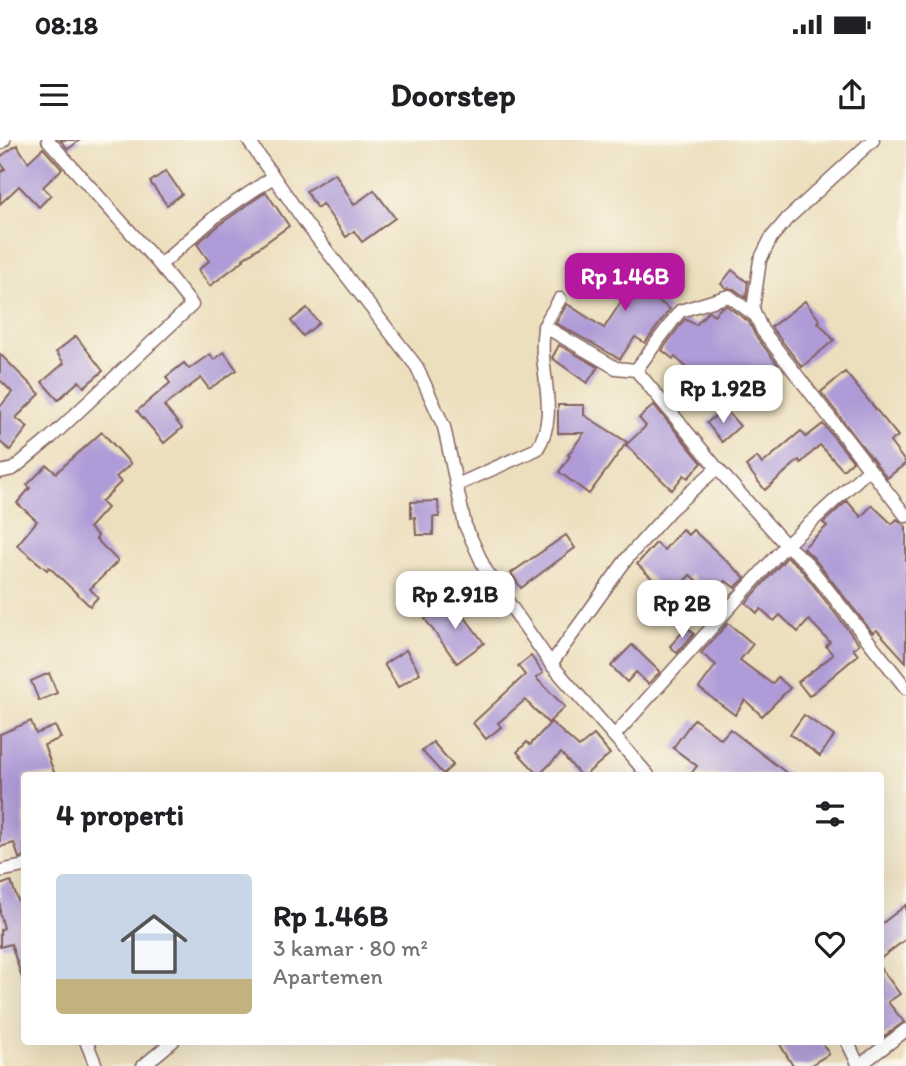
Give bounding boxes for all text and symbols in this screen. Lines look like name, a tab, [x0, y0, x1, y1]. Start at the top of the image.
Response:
text: 08:18	[35, 9, 98, 41]
icon: menu	[35, 76, 73, 114]
text: Doorstep	[390, 76, 516, 114]
icon: share	[833, 76, 871, 114]
pin: Rp 1.46B	[553, 254, 697, 313]
text: Rp 1.46B	[581, 262, 669, 290]
pin: Rp 1.92B	[651, 366, 795, 425]
text: Rp 1.92B	[680, 374, 766, 402]
pin: Rp 2.91B	[383, 572, 527, 631]
text: Rp 2.91B	[412, 580, 498, 608]
pin: Rp 2B	[633, 580, 731, 640]
text: Rp 2B	[653, 589, 711, 617]
icon: filters	[811, 795, 849, 833]
text: 4 properti	[56, 796, 184, 833]
text: Rp 1.46B	[273, 897, 388, 934]
icon: home	[112, 902, 196, 986]
icon: heart	[811, 925, 849, 963]
text: 3 kamar · 80 m²	[273, 934, 428, 962]
text: Apartemen	[273, 962, 383, 990]

